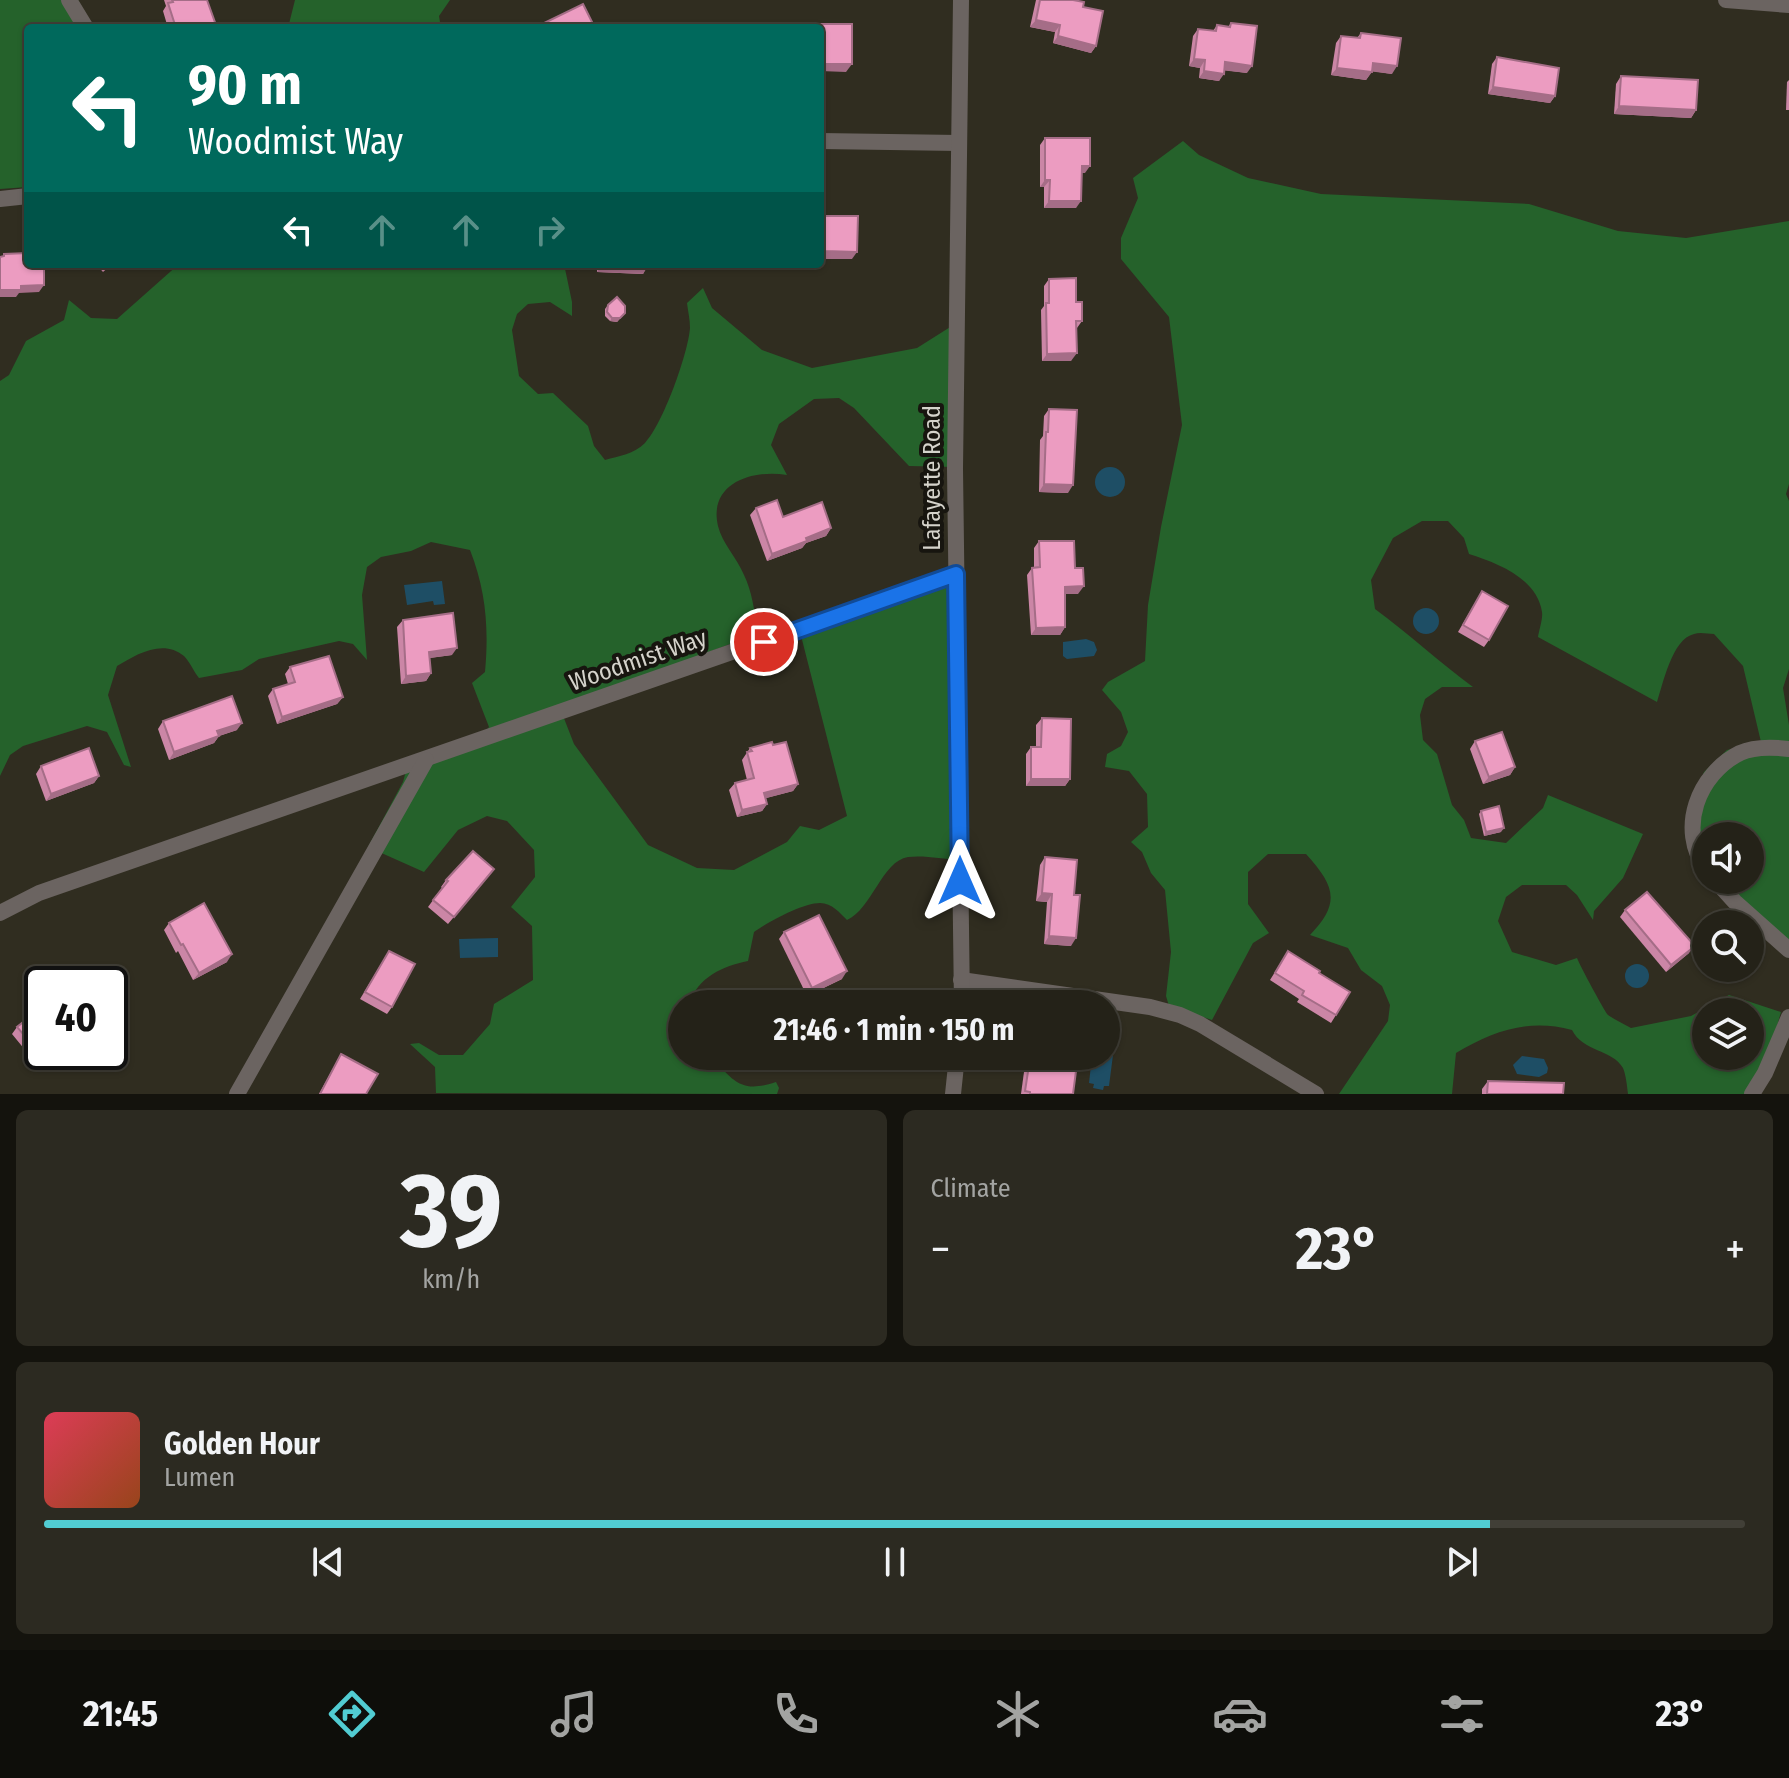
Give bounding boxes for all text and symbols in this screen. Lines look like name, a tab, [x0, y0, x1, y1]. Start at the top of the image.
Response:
text: 90 m	[188, 52, 302, 119]
icon: left	[56, 56, 160, 160]
text: Woodmist Way	[188, 120, 403, 164]
icon: left	[276, 208, 320, 252]
icon: ahead	[360, 208, 404, 252]
icon: ahead	[444, 208, 488, 252]
icon: right	[528, 208, 572, 252]
street label: Lafayette Road	[918, 405, 946, 551]
pin	[730, 608, 798, 676]
icon: arrive	[742, 620, 786, 664]
street label: Woodmist Way	[566, 623, 711, 697]
map controls	[1692, 822, 1764, 1070]
button: sound	[1692, 822, 1764, 894]
position arrow	[918, 839, 1002, 923]
button: search	[1692, 910, 1764, 982]
speed limit sign: 40	[24, 966, 128, 1070]
button: layers	[1692, 998, 1764, 1070]
text: 21:46 · 1 min · 150 m	[774, 1012, 1014, 1048]
text: 39	[400, 1149, 502, 1274]
text: Climate	[931, 1173, 1011, 1204]
text: 23°	[1296, 1213, 1380, 1285]
text: −	[931, 1223, 950, 1276]
text: +	[1725, 1223, 1745, 1276]
text: km/h	[422, 1264, 480, 1295]
text: Golden Hour	[164, 1426, 320, 1462]
text: Lumen	[164, 1462, 235, 1493]
icon: previous	[306, 1540, 350, 1584]
icon: pause	[873, 1540, 917, 1584]
icon: next	[1440, 1540, 1484, 1584]
icon: directions	[324, 1686, 380, 1742]
icon: music	[546, 1686, 602, 1742]
icon: phone	[768, 1686, 824, 1742]
icon: climate	[990, 1686, 1046, 1742]
icon: car	[1212, 1686, 1268, 1742]
icon: filters	[1434, 1686, 1490, 1742]
text: 21:45	[83, 1692, 158, 1736]
text: 23°	[1655, 1692, 1706, 1736]

